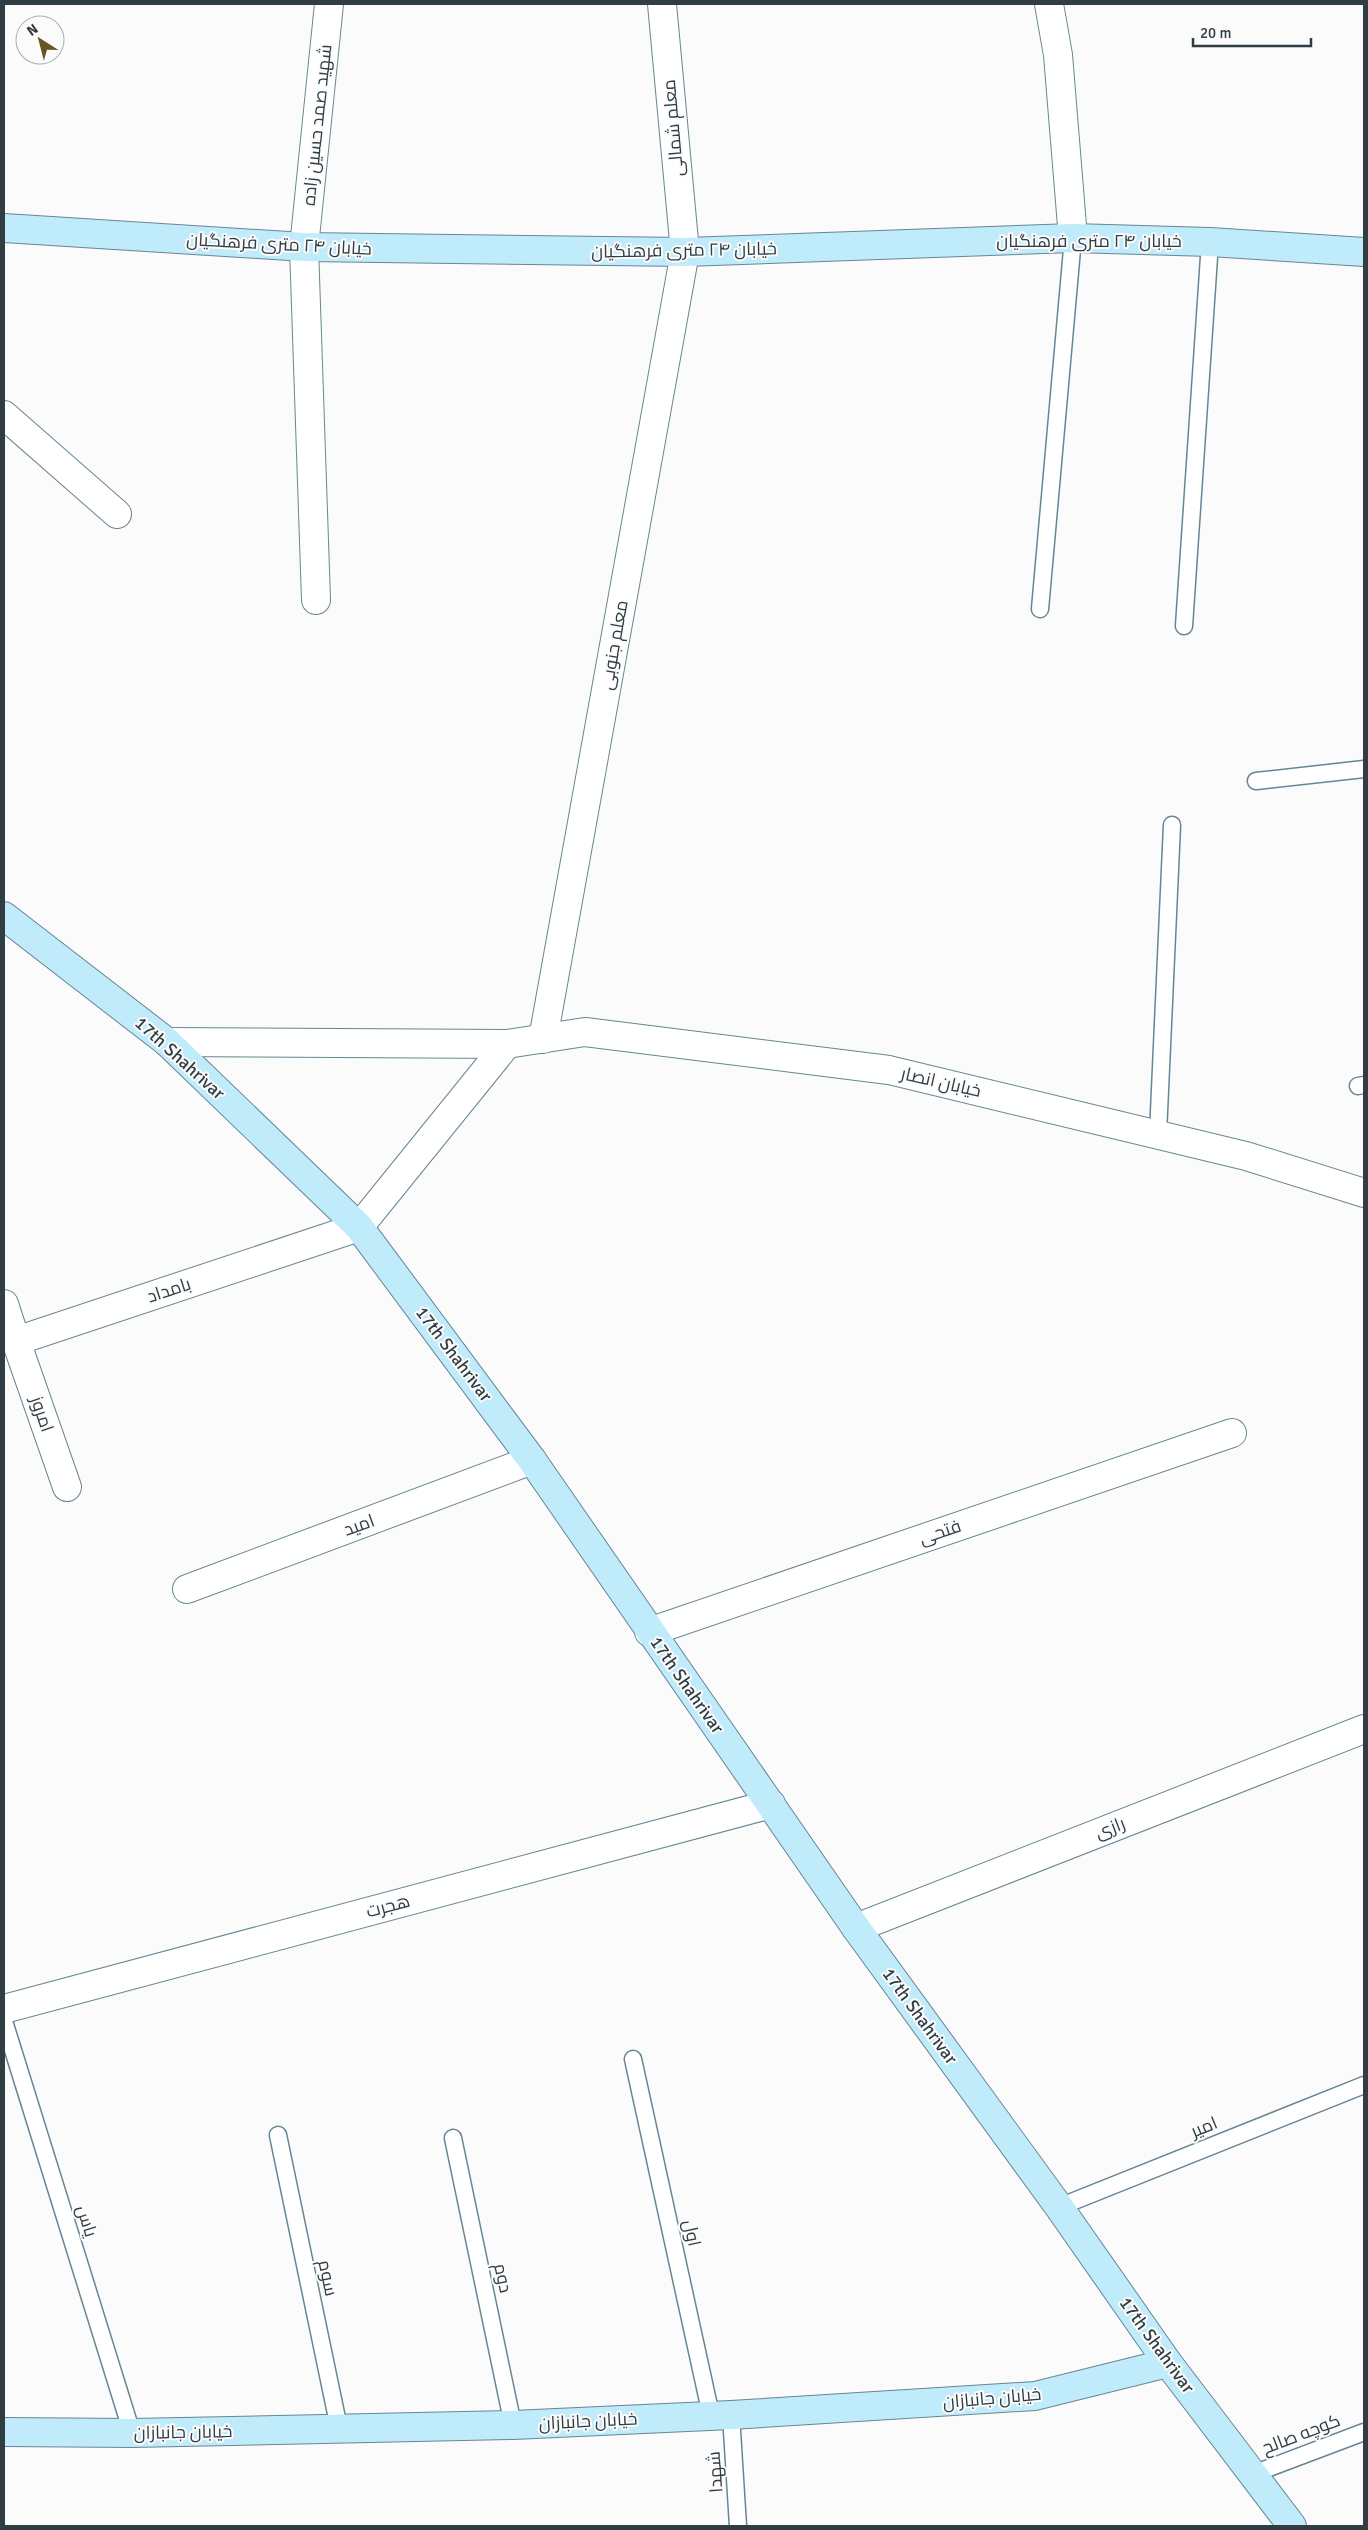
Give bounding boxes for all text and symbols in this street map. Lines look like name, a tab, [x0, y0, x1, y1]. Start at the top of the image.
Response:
north arrow	[15, 15, 65, 65]
scale bar	[1193, 15, 1310, 47]
text: N	[24, 20, 42, 40]
text: 20 m	[1200, 24, 1231, 42]
street label: شهید صمد حسین زاده	[298, 43, 336, 207]
street label: معلم شمالی	[658, 78, 689, 178]
street label: خیابان ۲۴ متری فرهنگیان	[186, 228, 372, 260]
street label: خیابان ۲۴ متری فرهنگیان	[996, 230, 1182, 252]
street label: خیابان ۲۴ متری فرهنگیان	[591, 237, 777, 263]
street label: معلم جنوبی	[595, 598, 634, 692]
street label: 17th Shahrivar	[130, 1012, 230, 1104]
street label: خیابان انصار	[898, 1062, 983, 1102]
street label: بامداد	[144, 1273, 194, 1307]
street label: 17th Shahrivar	[411, 1302, 497, 1406]
street label: امروز	[25, 1392, 58, 1435]
street label: امید	[341, 1509, 377, 1541]
street label: فتحی	[916, 1515, 964, 1549]
street label: 17th Shahrivar	[645, 1632, 729, 1738]
street label: رازی	[1092, 1812, 1128, 1844]
street label: هجرت	[364, 1890, 412, 1922]
street label: 17th Shahrivar	[878, 1964, 963, 2069]
street label: امیر	[1186, 2112, 1221, 2143]
street label: یاس	[72, 2203, 102, 2240]
street label: اول	[678, 2218, 706, 2248]
street label: سوم	[312, 2258, 343, 2298]
street label: دوم	[488, 2261, 517, 2295]
street label: 17th Shahrivar	[1115, 2293, 1200, 2398]
street label: خیابان جانبازان	[942, 2383, 1042, 2413]
street label: خیابان جانبازان	[538, 2407, 638, 2435]
street label: کوچه صالح	[1259, 2409, 1344, 2460]
street label: خیابان جانبازان	[133, 2420, 233, 2444]
street label: شهدا	[703, 2451, 727, 2493]

